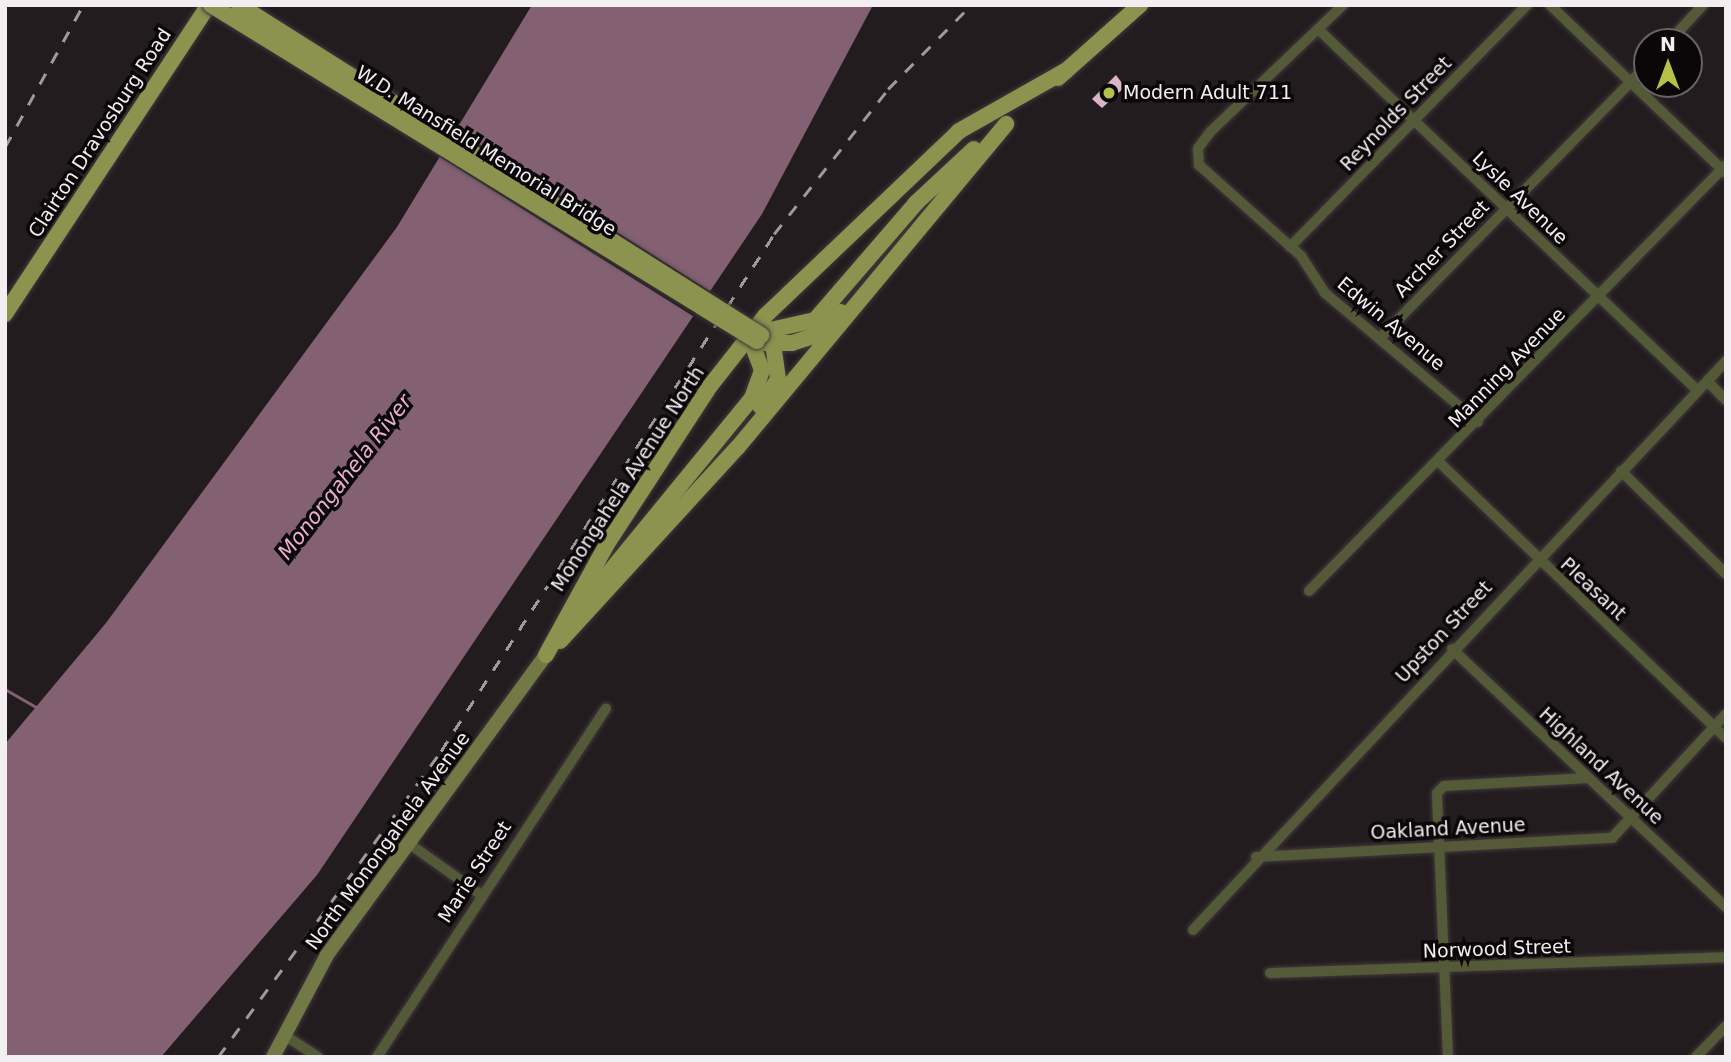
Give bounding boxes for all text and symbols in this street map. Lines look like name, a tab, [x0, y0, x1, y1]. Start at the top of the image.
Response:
street label: Clairton Dravosburg Road	[24, 24, 176, 242]
north arrow	[1633, 28, 1703, 98]
text: N	[1660, 33, 1676, 55]
street label: Reynolds Street	[1336, 52, 1456, 176]
street label: W.D. Mansfield Memorial Bridge	[352, 61, 620, 241]
place label: Modern Adult 711	[1123, 82, 1292, 104]
marker: Modern Adult 711	[1101, 85, 1117, 101]
street label: Lysle Avenue	[1468, 147, 1572, 249]
street label: Archer Street	[1390, 196, 1494, 302]
street label: Edwin Avenue	[1333, 272, 1449, 376]
street label: Manning Avenue	[1444, 303, 1570, 433]
street label: Monongahela Avenue North	[547, 362, 709, 596]
water label: Monongahela River	[273, 389, 417, 565]
street label: Pleasant	[1556, 553, 1630, 625]
street label: Upston Street	[1391, 576, 1497, 688]
street label: Highland Avenue	[1534, 703, 1668, 829]
street label: North Monongahela Avenue	[301, 728, 475, 954]
street label: Oakland Avenue	[1370, 814, 1526, 844]
street label: Marie Street	[434, 817, 516, 927]
street label: Norwood Street	[1423, 935, 1571, 963]

